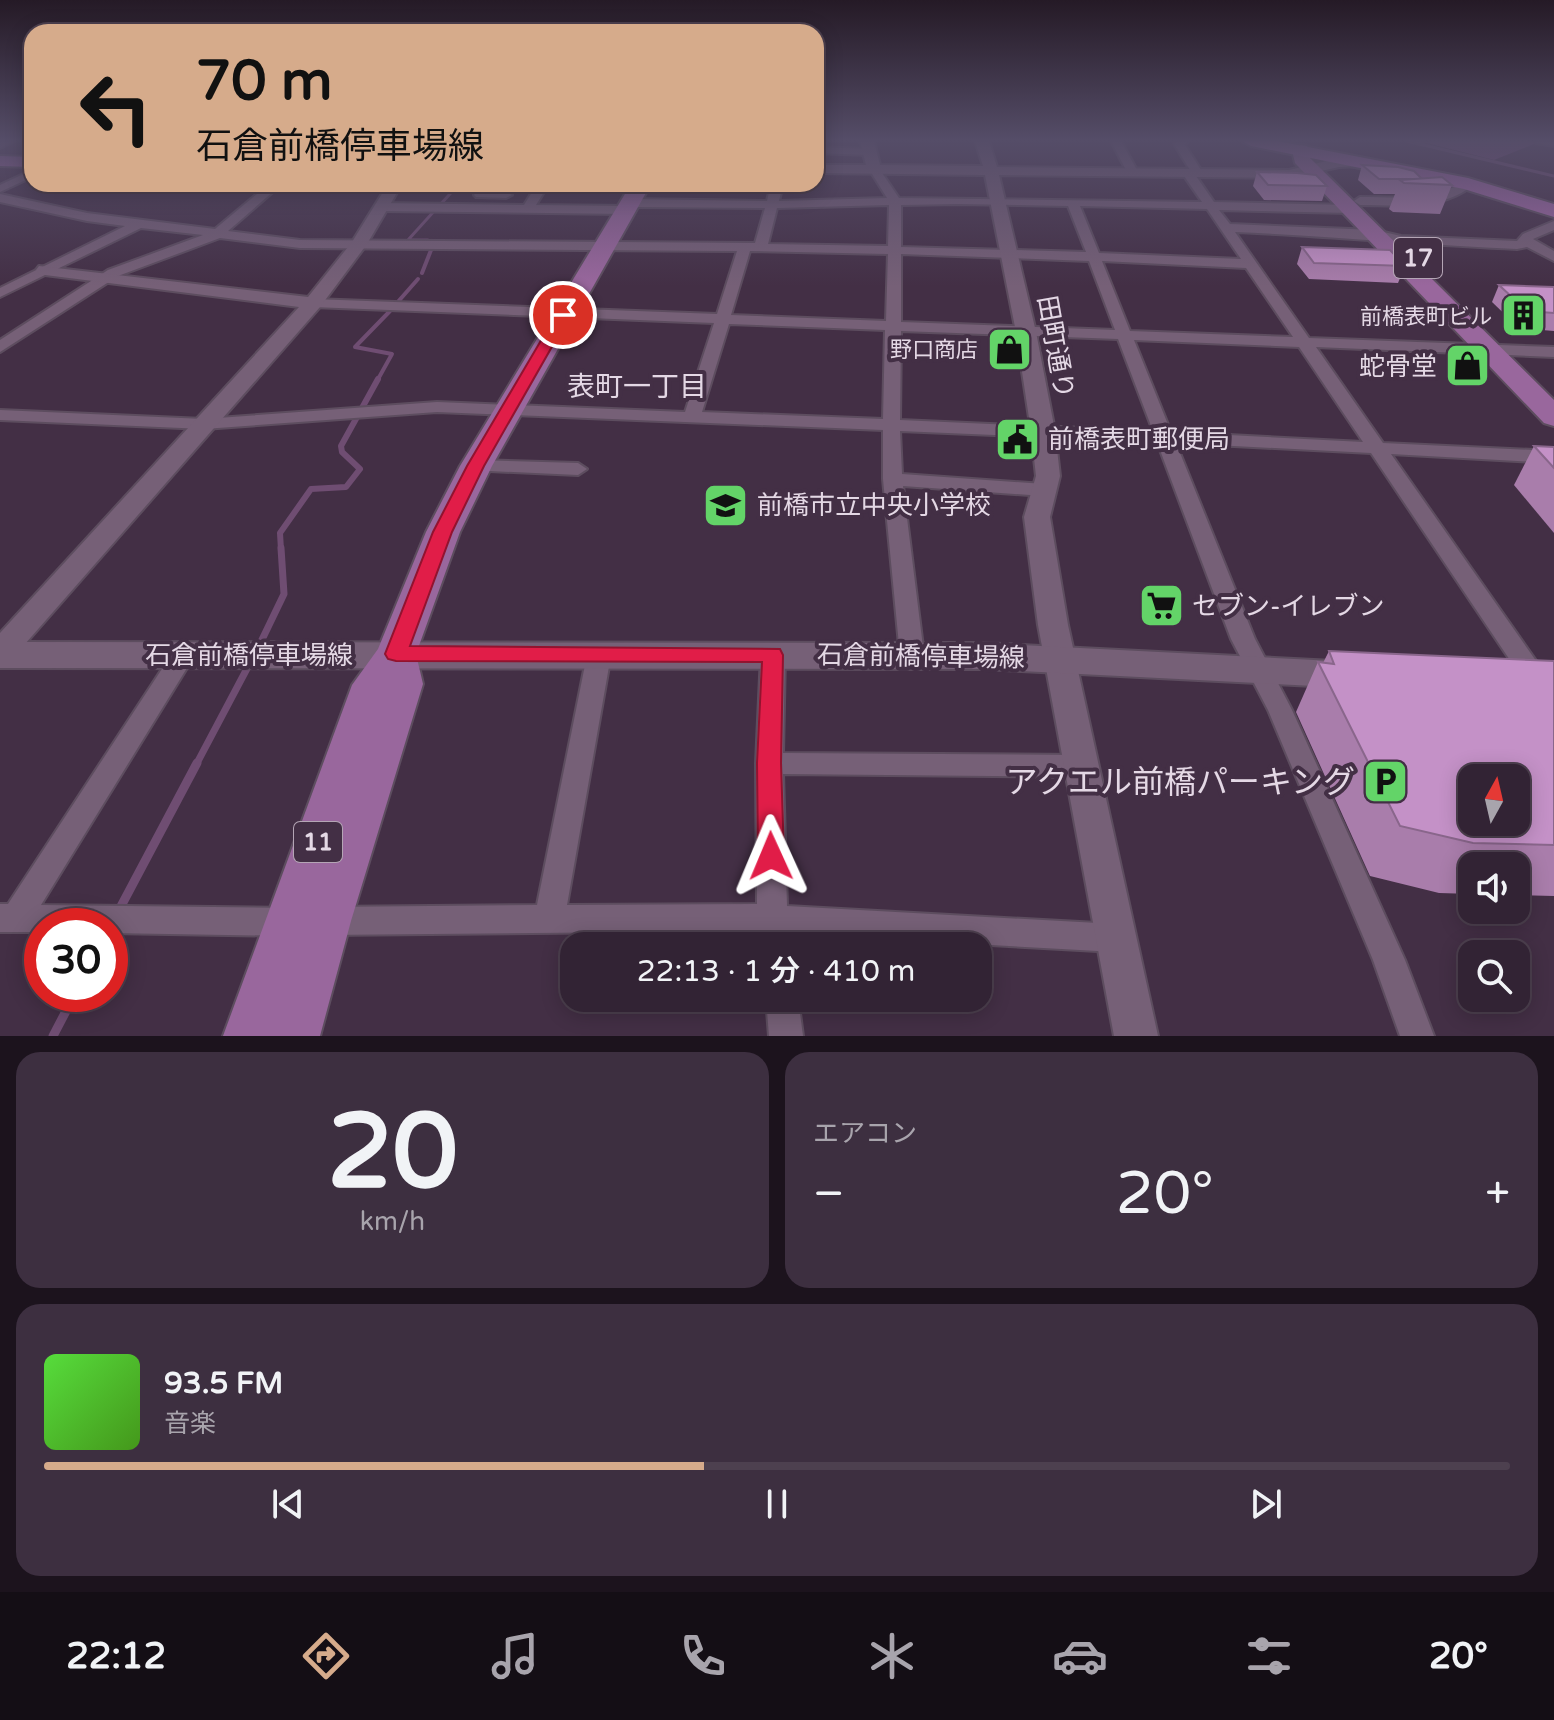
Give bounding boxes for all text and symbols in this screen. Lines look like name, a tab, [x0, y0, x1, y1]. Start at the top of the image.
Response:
text: 70 m	[196, 48, 332, 115]
icon: left	[64, 56, 168, 160]
text: 石倉前橋停車場線	[196, 125, 484, 168]
road number: 17	[1394, 238, 1442, 278]
pin	[529, 281, 597, 349]
building icon: 前橋表町ビル	[1499, 292, 1547, 340]
icon: arrive	[541, 293, 585, 337]
street label: 田町通り	[1031, 293, 1080, 401]
place label: 前橋表町ビル	[1360, 304, 1492, 330]
shop icon: 野口商店	[985, 325, 1033, 373]
place label: 野口商店	[890, 337, 978, 363]
shop icon: 蛇骨堂	[1444, 342, 1492, 390]
place label: 蛇骨堂	[1359, 351, 1437, 382]
district label: 表町一丁目	[567, 370, 707, 404]
public building icon: 前橋表町郵便局	[993, 415, 1041, 463]
place label: 前橋表町郵便局	[1048, 424, 1230, 455]
school or university icon: 前橋市立中央小学校	[702, 481, 750, 529]
place label: 前橋市立中央小学校	[757, 490, 991, 521]
supermarket icon: セブン-イレブン	[1137, 582, 1185, 630]
place label: セブン-イレブン	[1192, 591, 1385, 622]
street label: 石倉前橋停車場線	[817, 639, 1025, 674]
street label: 石倉前橋停車場線	[145, 640, 353, 671]
parking icon: アクエル前橋パーキング	[1362, 758, 1410, 806]
place label: アクエル前橋パーキング	[1006, 764, 1355, 802]
north arrow	[1458, 764, 1530, 836]
map controls	[1458, 764, 1530, 1012]
position arrow	[729, 814, 813, 898]
road number: 11	[294, 822, 342, 862]
button: sound	[1458, 852, 1530, 924]
speed limit sign: 30	[24, 908, 128, 1012]
button: search	[1458, 940, 1530, 1012]
text: 22:13 · 1 分 · 410 m	[637, 953, 915, 990]
text: 20	[327, 1091, 458, 1216]
text: エアコン	[813, 1118, 917, 1149]
text: 20°	[1116, 1158, 1214, 1230]
text: −	[813, 1168, 844, 1221]
text: +	[1485, 1168, 1510, 1221]
text: km/h	[360, 1206, 425, 1237]
text: 93.5 FM	[164, 1365, 283, 1402]
text: 音楽	[164, 1408, 216, 1439]
icon: previous	[266, 1482, 310, 1526]
icon: pause	[755, 1482, 799, 1526]
icon: next	[1244, 1482, 1288, 1526]
icon: directions	[298, 1628, 354, 1684]
icon: music	[487, 1628, 543, 1684]
icon: phone	[675, 1628, 731, 1684]
icon: climate	[864, 1628, 920, 1684]
icon: car	[1052, 1628, 1108, 1684]
icon: filters	[1241, 1628, 1297, 1684]
text: 22:12	[66, 1635, 166, 1678]
text: 20°	[1429, 1635, 1488, 1678]

